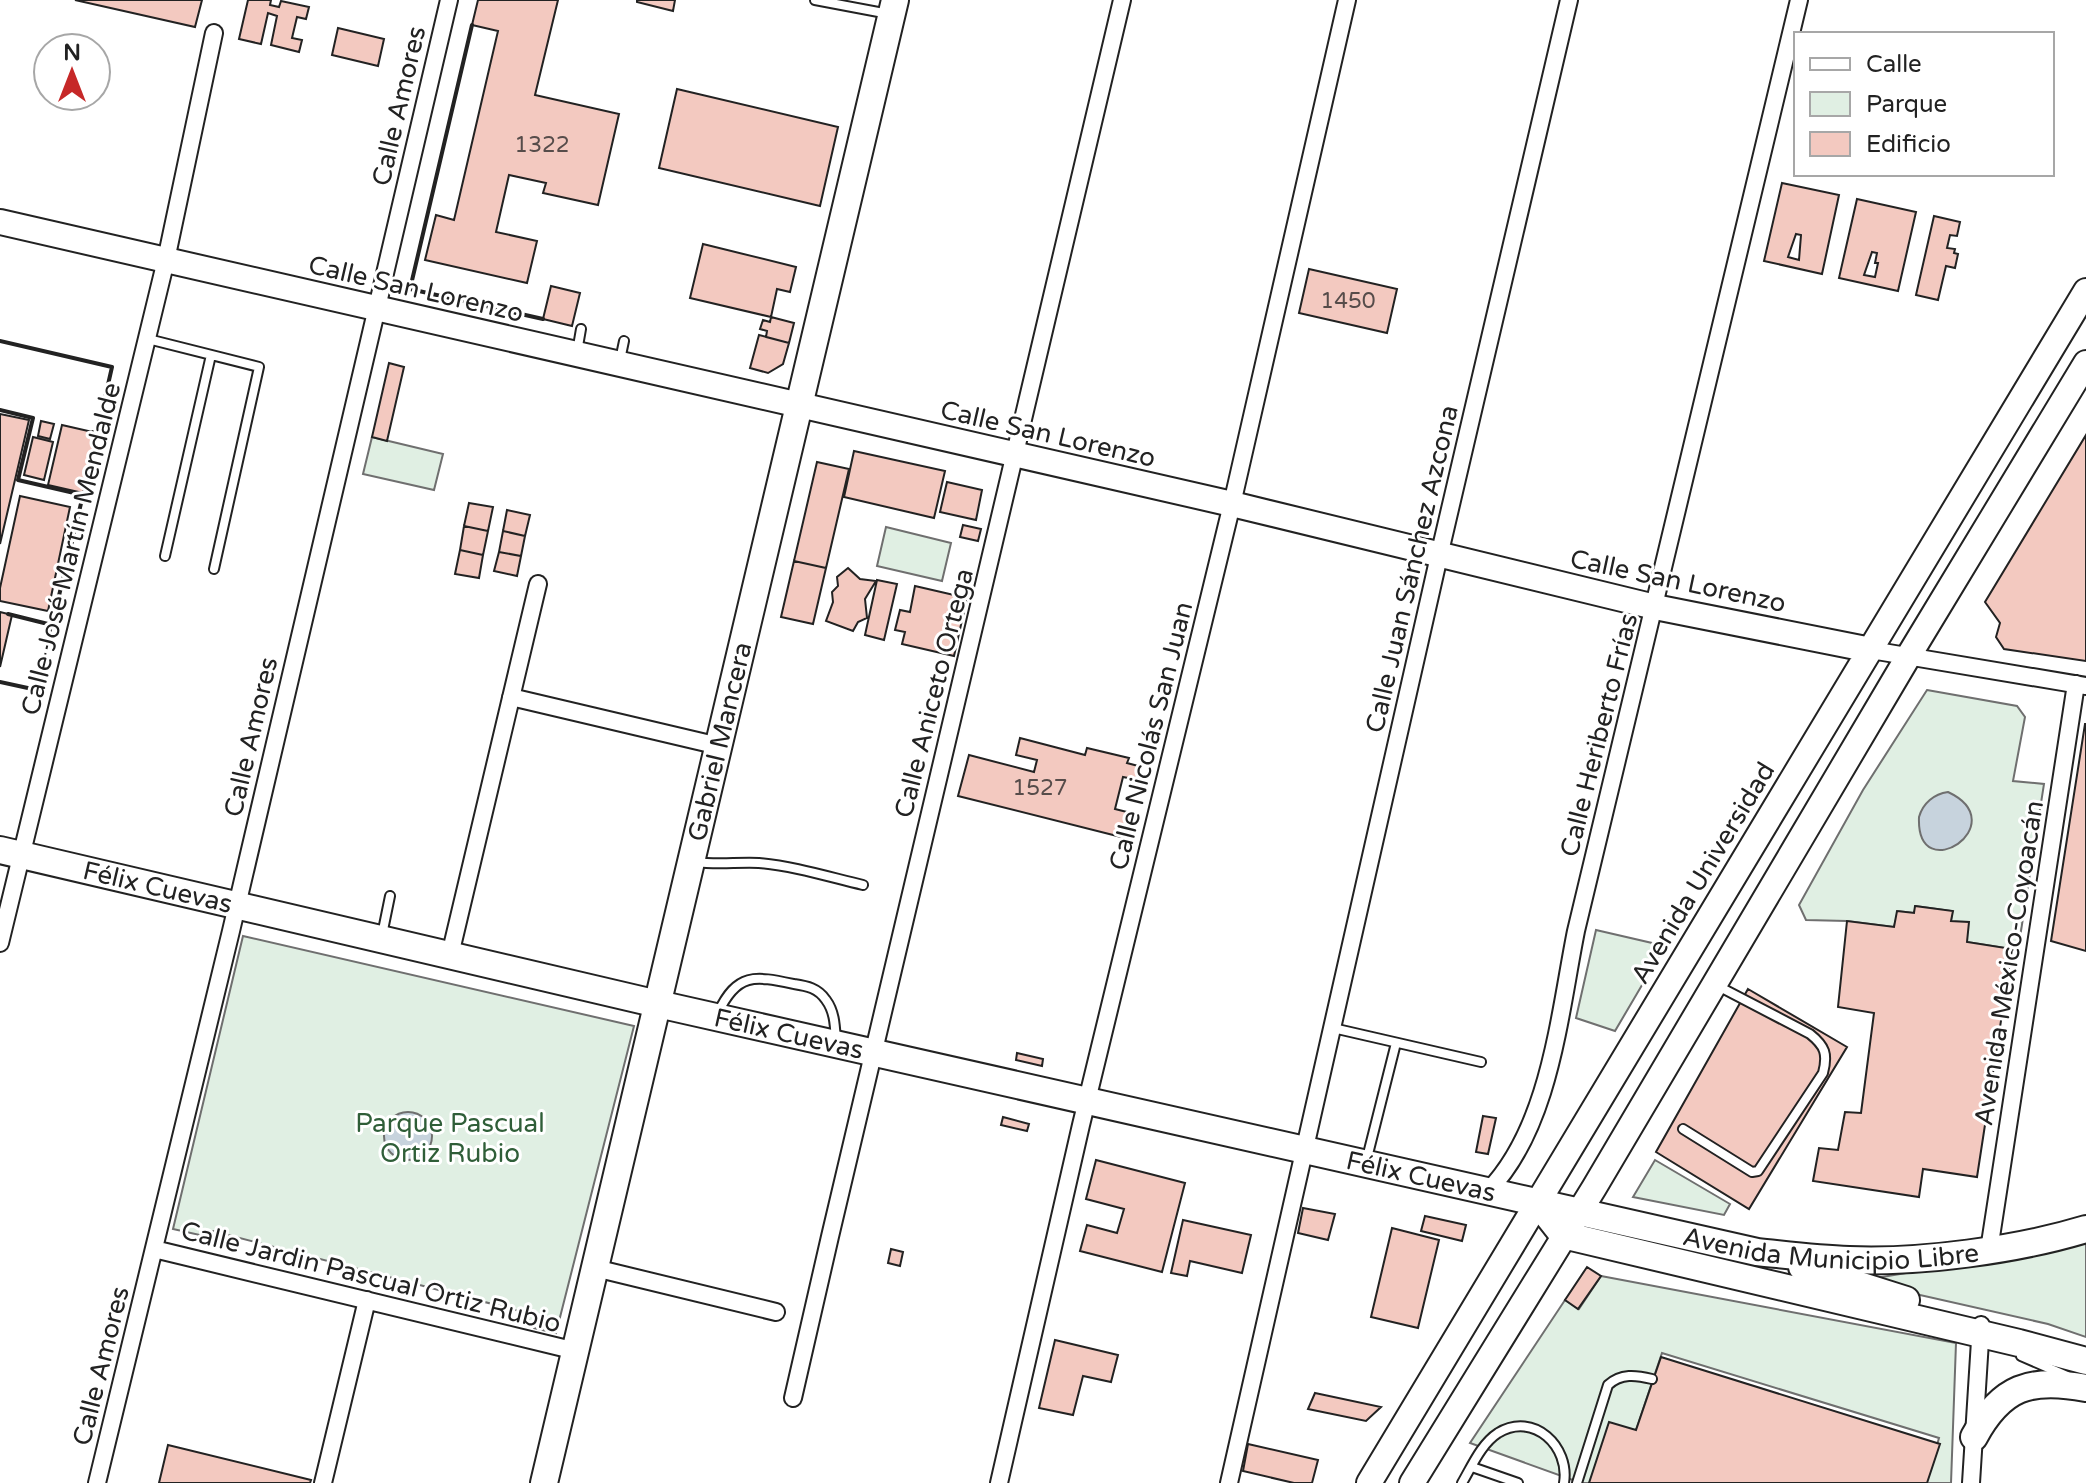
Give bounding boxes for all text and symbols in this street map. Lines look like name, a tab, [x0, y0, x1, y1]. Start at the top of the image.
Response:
street label: Calle Amores	[366, 23, 432, 189]
north arrow	[32, 32, 112, 112]
legend	[1794, 32, 2054, 176]
text: N	[63, 40, 81, 66]
text: Calle	[1866, 50, 1922, 79]
text: Parque	[1866, 90, 1947, 119]
text: Edificio	[1866, 130, 1951, 159]
house number: 1322	[514, 132, 570, 158]
street label: Calle San Lorenzo	[305, 249, 527, 329]
house number: 1450	[1320, 288, 1376, 314]
street label: Calle José Martín Mendalde	[15, 380, 127, 718]
street label: Calle San Lorenzo	[937, 394, 1159, 474]
street label: Calle Juan Sánchez Azcona	[1359, 402, 1465, 736]
street label: Calle San Lorenzo	[1567, 543, 1789, 619]
street label: Calle Aniceto Ortega	[888, 565, 980, 821]
street label: Calle Nicolás San Juan	[1103, 598, 1199, 874]
street label: Calle Heriberto Frías	[1554, 610, 1644, 860]
street label: Gabriel Mancera	[681, 639, 758, 844]
street label: Calle Amores	[218, 654, 284, 820]
street label: Avenida Universidad	[1625, 757, 1781, 989]
house number: 1527	[1012, 775, 1068, 801]
street label: Avenida México-Coyoacán	[1968, 798, 2050, 1128]
street label: Félix Cuevas	[80, 854, 235, 919]
street label: Félix Cuevas	[711, 1002, 867, 1065]
park label: Parque Pascual Ortiz Rubio	[355, 1108, 545, 1169]
street label: Félix Cuevas	[1343, 1144, 1499, 1208]
street label: Calle Jardin Pascual Ortiz Rubio	[178, 1215, 564, 1339]
street label: Avenida Municipio Libre	[1680, 1220, 1981, 1276]
street label: Calle Amores	[66, 1283, 136, 1449]

